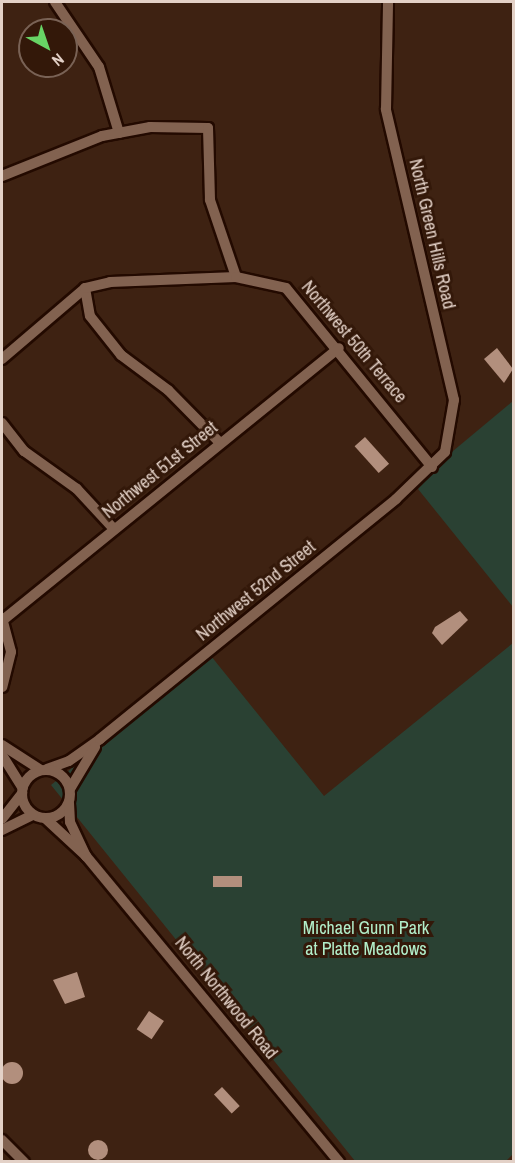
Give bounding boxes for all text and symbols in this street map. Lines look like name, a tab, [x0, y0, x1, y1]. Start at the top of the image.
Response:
north arrow	[18, 18, 78, 78]
text: N	[48, 49, 69, 72]
street label: North Green Hills Road	[404, 157, 460, 311]
street label: Northwest 50th Terrace	[297, 277, 411, 407]
street label: Northwest 51st Street	[98, 417, 222, 523]
street label: Northwest 52nd Street	[192, 536, 320, 646]
park label: Michael Gunn Park at Platte Meadows	[303, 918, 429, 960]
street label: North Northwood Road	[170, 933, 282, 1063]

